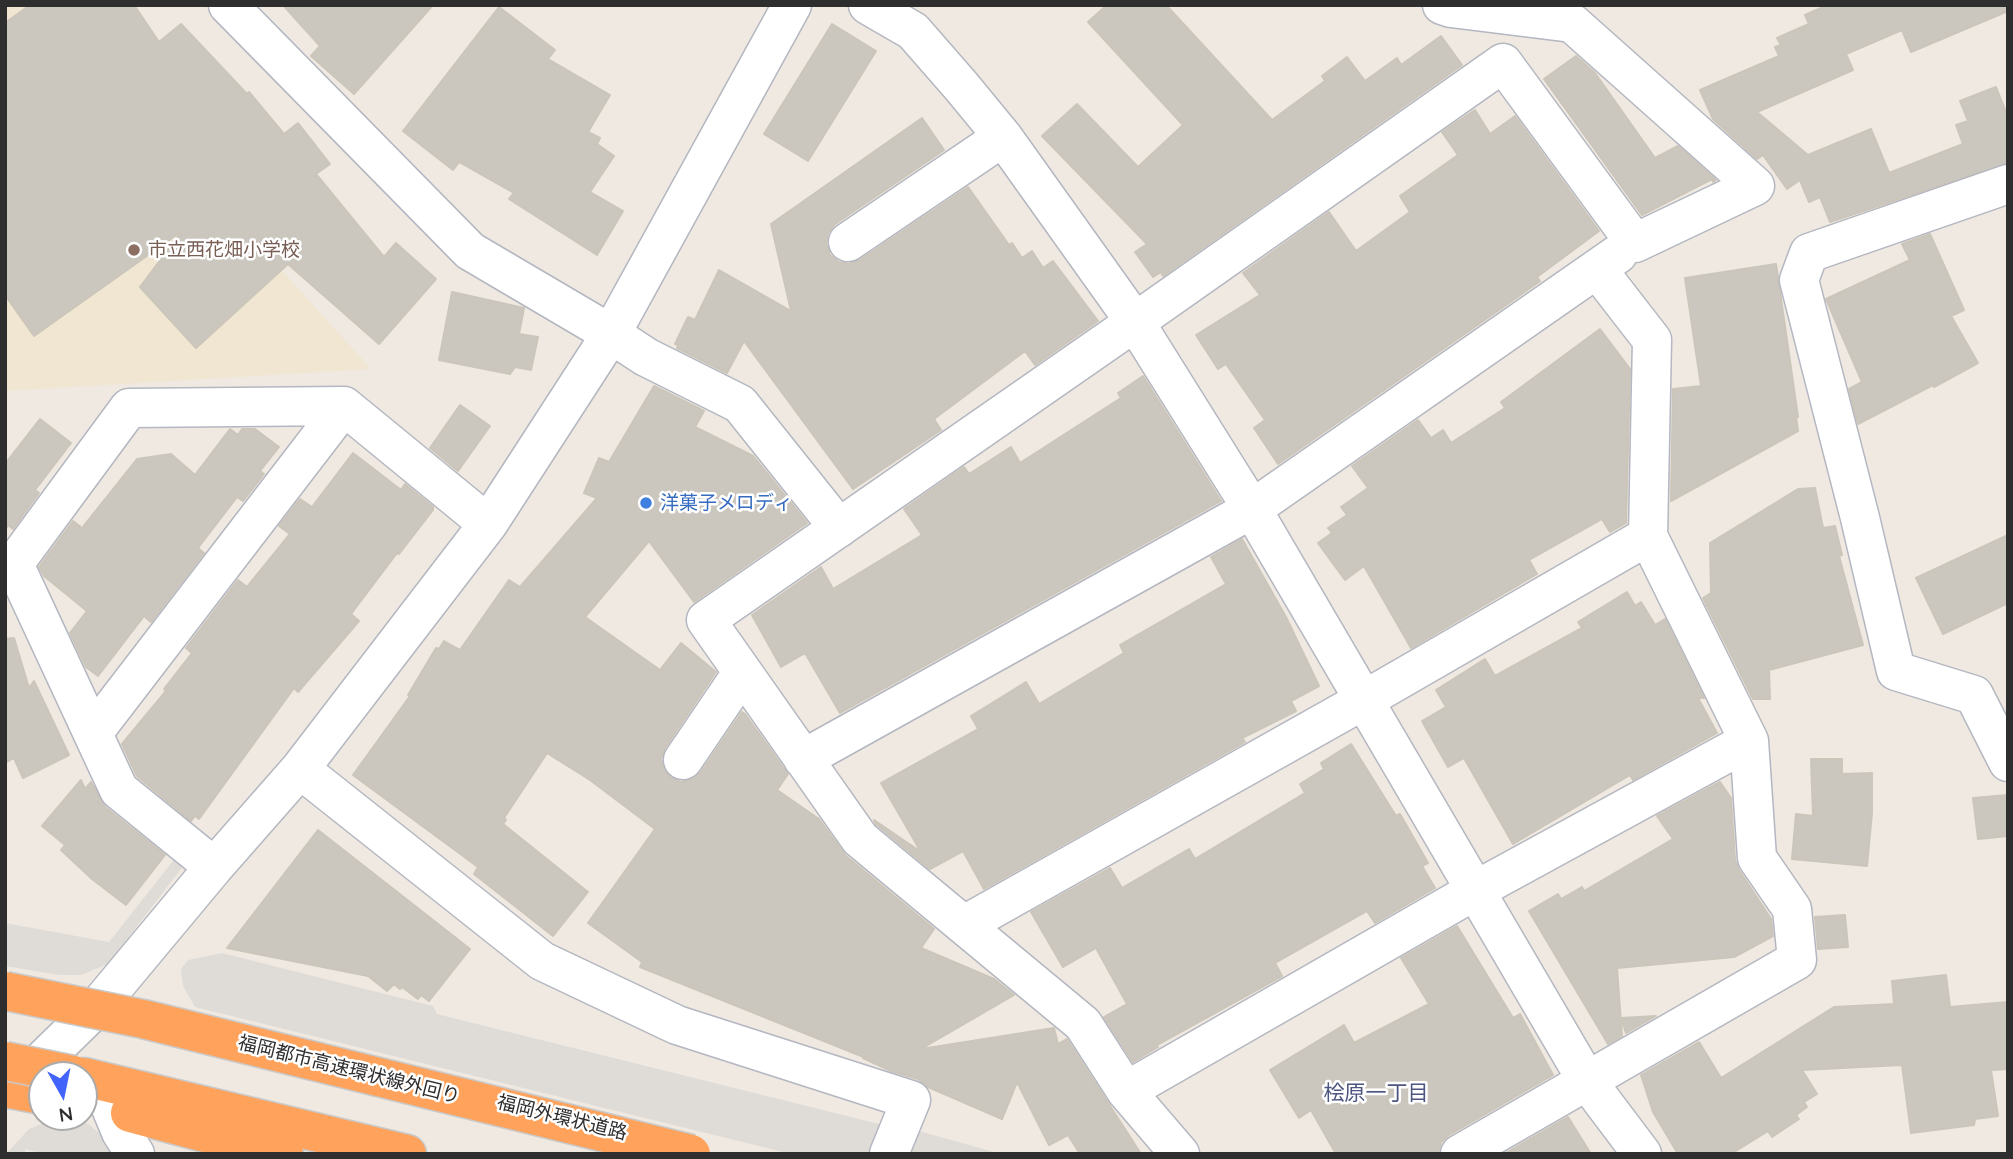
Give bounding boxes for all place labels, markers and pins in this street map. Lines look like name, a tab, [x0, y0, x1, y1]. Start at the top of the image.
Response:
place label: 市立西花畑小学校	[148, 239, 300, 261]
marker: 市立西花畑小学校	[126, 242, 142, 258]
place label: 洋菓子メロディ	[660, 492, 793, 514]
marker: 洋菓子メロディ	[638, 495, 654, 511]

